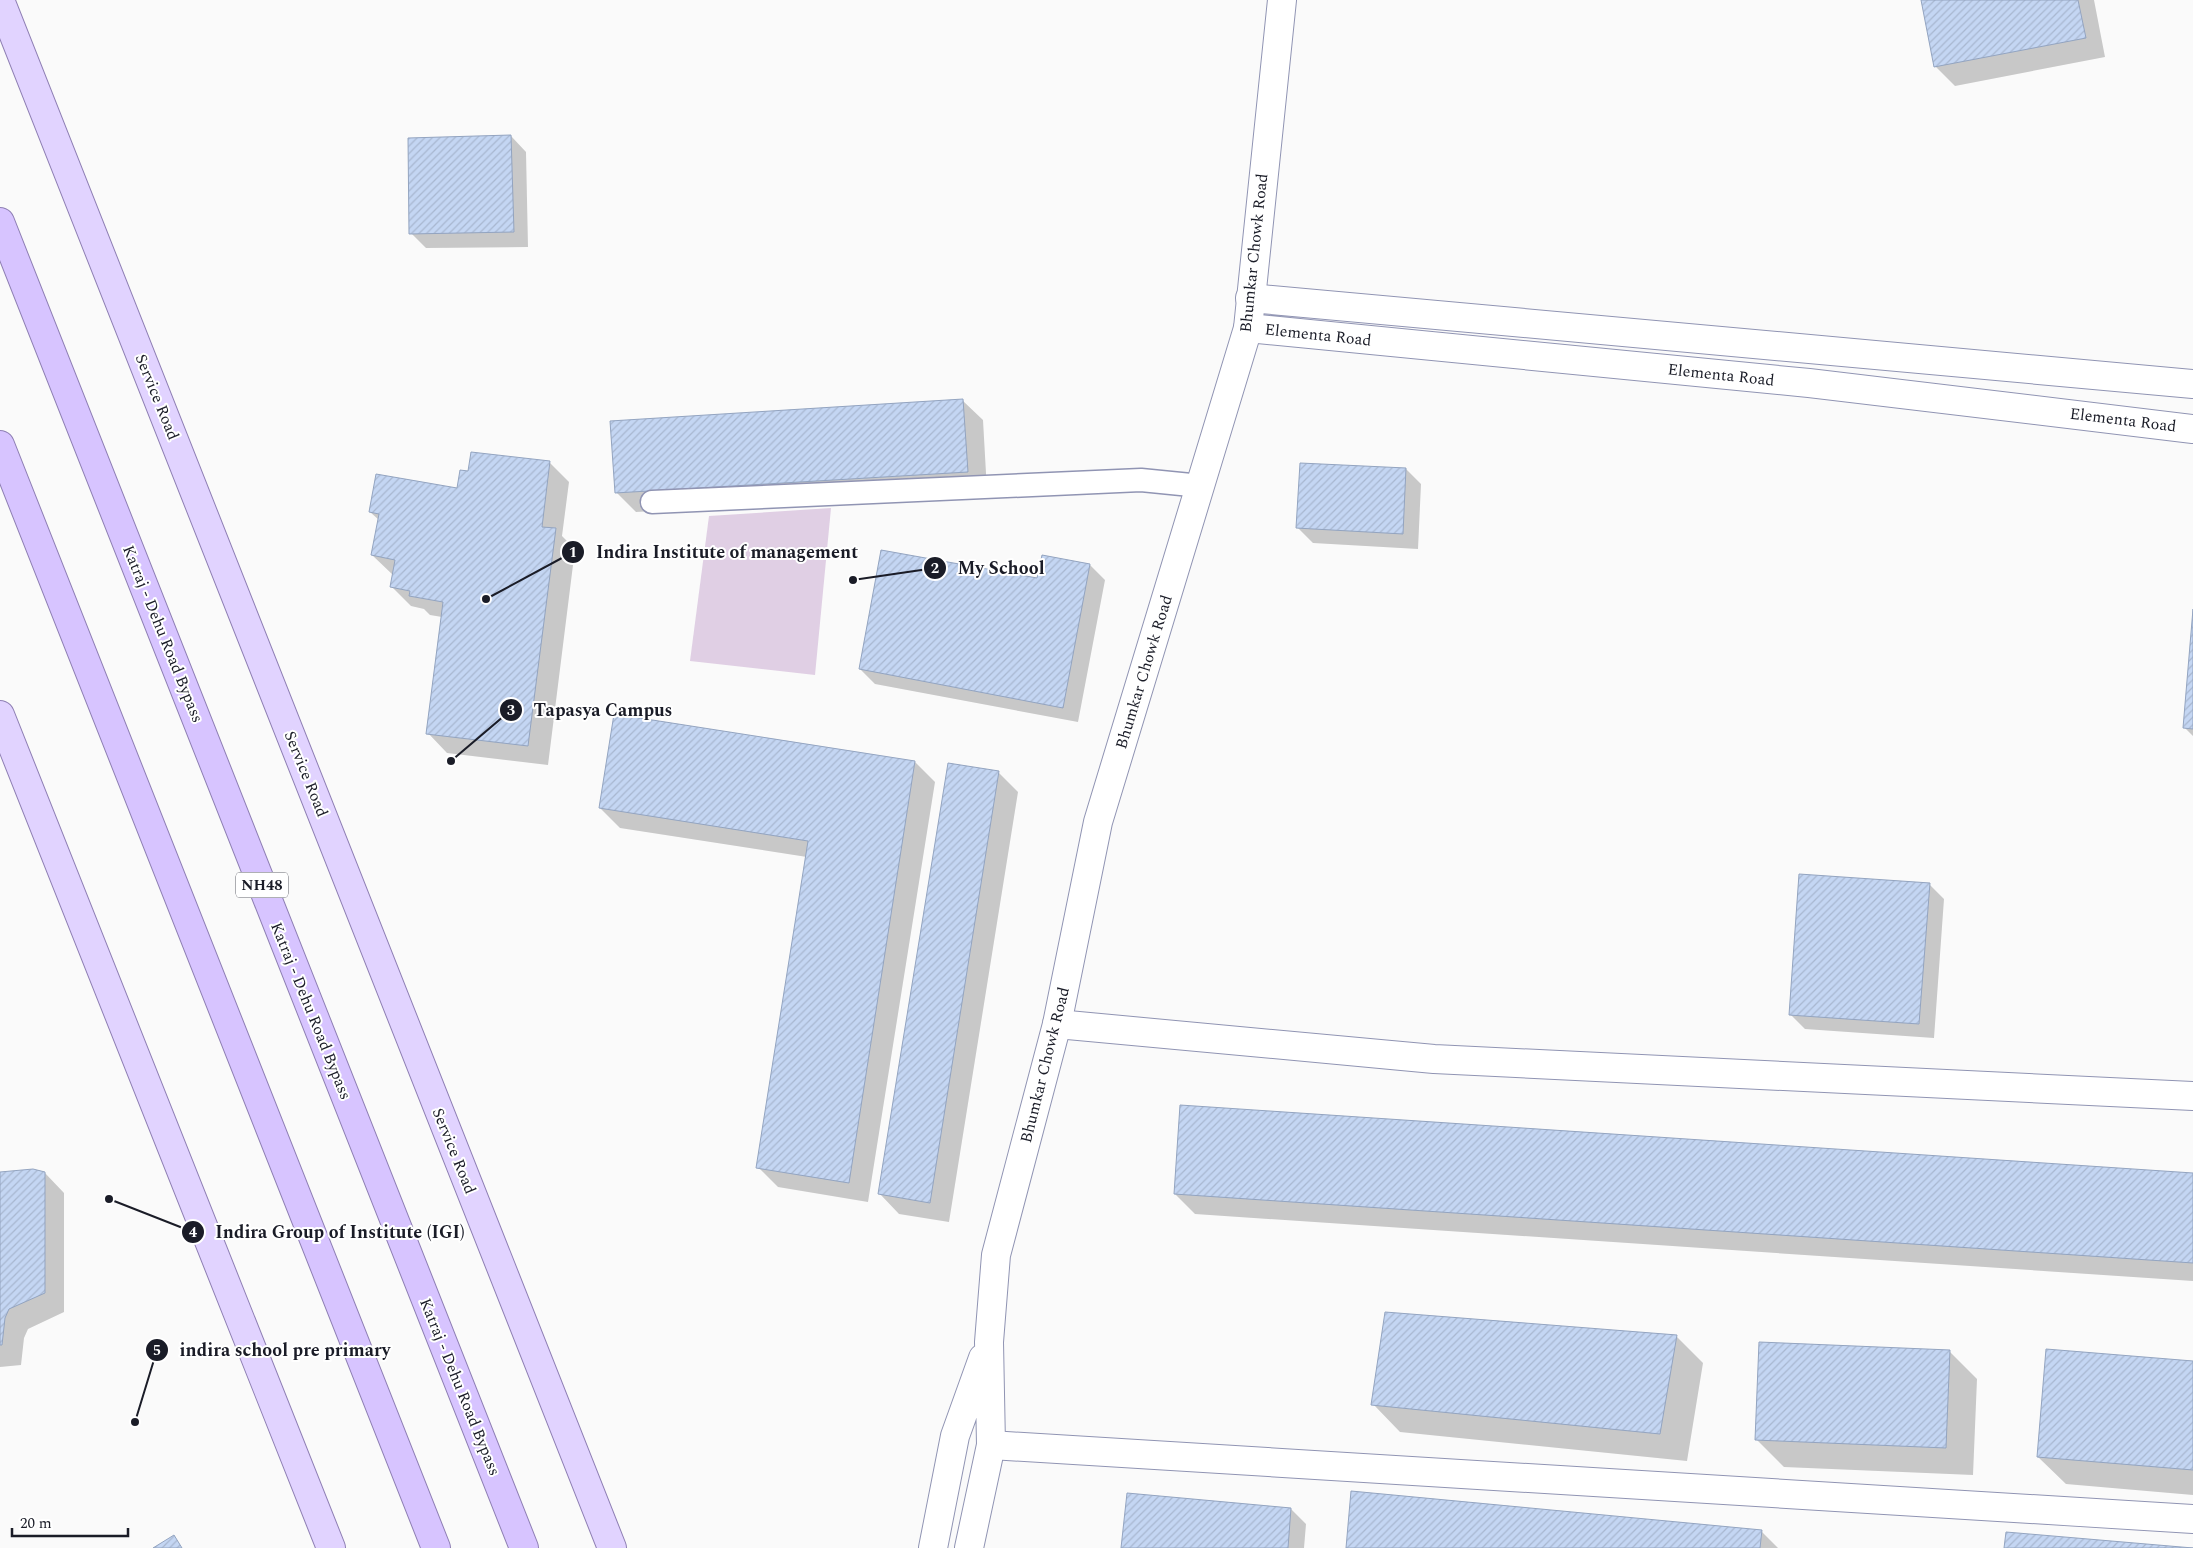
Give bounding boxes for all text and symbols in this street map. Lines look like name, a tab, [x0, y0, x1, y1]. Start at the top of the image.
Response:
street label: Bhumkar Chowk Road	[1234, 172, 1274, 334]
street label: Elementa Road	[1263, 317, 1373, 353]
street label: Service Road	[129, 350, 185, 444]
street label: Elementa Road	[1666, 357, 1776, 393]
street label: Elementa Road	[2068, 402, 2178, 438]
callout: Indira Institute of management	[561, 535, 868, 568]
text: Indira Institute of management	[596, 539, 858, 566]
text: 1	[569, 541, 577, 564]
street label: Katraj - Dehu Road Bypass	[116, 542, 210, 726]
callout: My School	[923, 552, 1055, 585]
text: My School	[957, 555, 1045, 582]
text: 2	[931, 557, 939, 580]
street label: Bhumkar Chowk Road	[1109, 592, 1179, 752]
callout: Tapasya Campus	[498, 694, 682, 727]
text: Tapasya Campus	[534, 697, 672, 724]
text: 3	[507, 699, 515, 722]
street label: Service Road	[278, 727, 334, 821]
road number: NH48	[236, 872, 288, 898]
street label: Katraj - Dehu Road Bypass	[264, 919, 358, 1103]
street label: Bhumkar Chowk Road	[1014, 984, 1076, 1145]
street label: Service Road	[426, 1104, 482, 1198]
callout: Indira Group of Institute (IGI)	[180, 1216, 474, 1249]
text: Indira Group of Institute (IGI)	[215, 1219, 465, 1246]
text: 4	[189, 1221, 198, 1244]
street label: Katraj - Dehu Road Bypass	[413, 1295, 507, 1479]
callout: indira school pre primary	[145, 1333, 401, 1366]
text: indira school pre primary	[180, 1337, 392, 1364]
text: 5	[153, 1339, 161, 1362]
scale bar	[12, 1506, 129, 1538]
text: 20 m	[20, 1512, 52, 1535]

